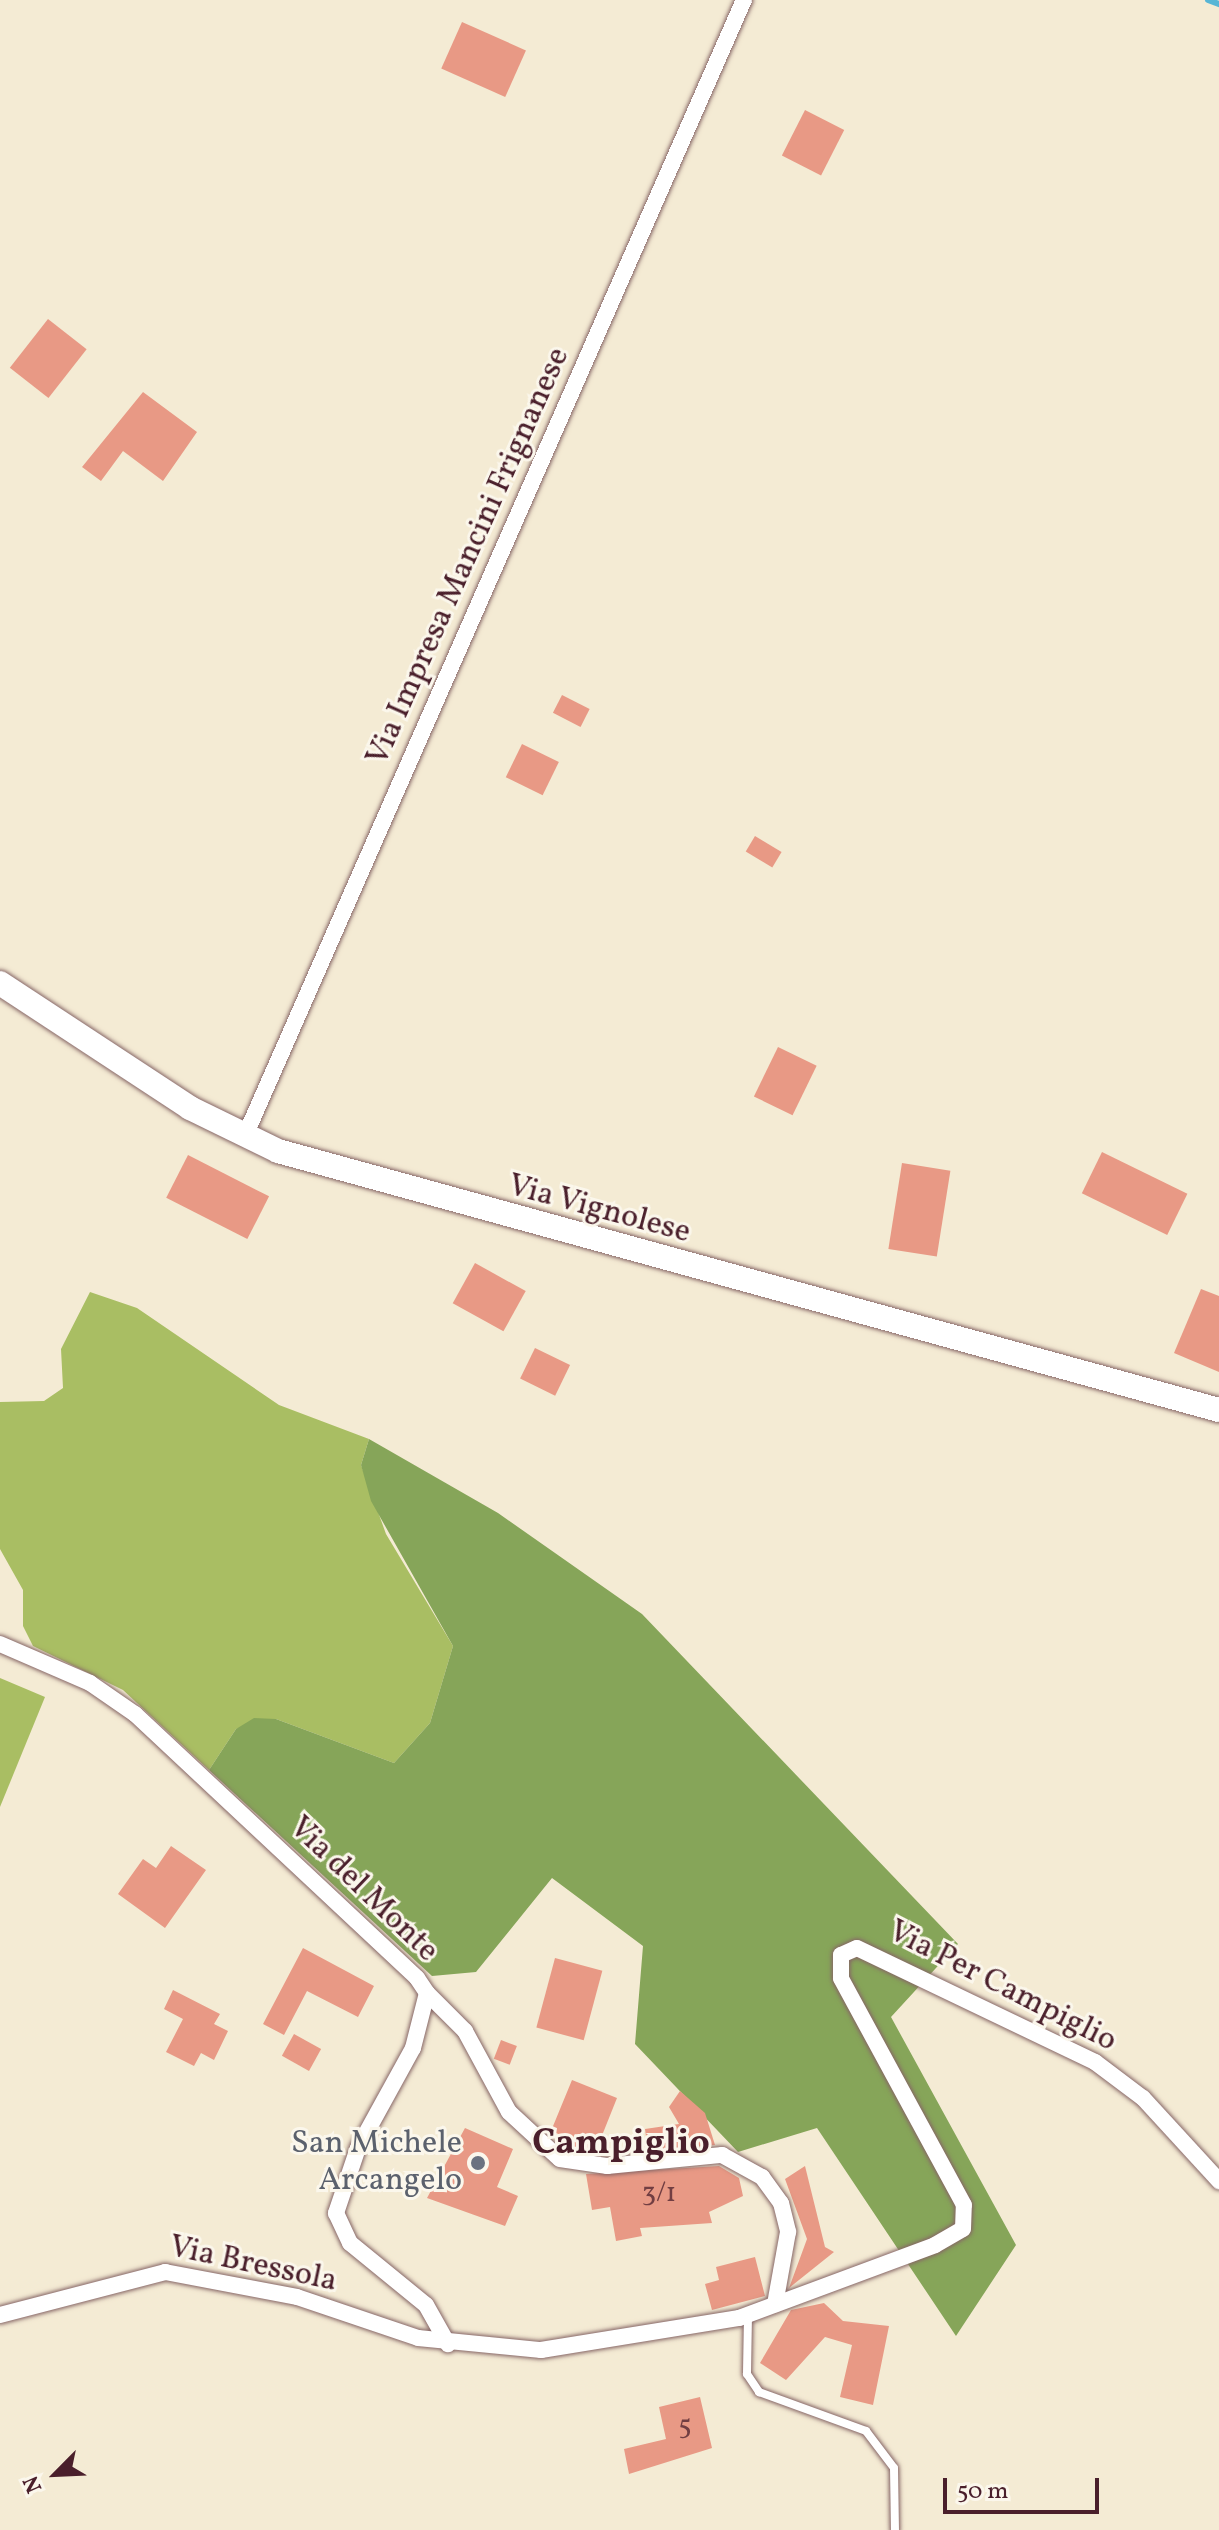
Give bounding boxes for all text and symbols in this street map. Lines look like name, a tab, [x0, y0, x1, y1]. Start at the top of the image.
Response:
street label: Via Impresa Mancini Frignanese	[359, 342, 579, 772]
street label: Via Vignolese	[503, 1167, 695, 1253]
street label: Via del Monte	[280, 1809, 446, 1971]
street label: Via Per Campiglio	[881, 1913, 1123, 2061]
district label: Campiglio	[532, 2123, 710, 2167]
place label: San Michele Arcangelo	[291, 2126, 462, 2201]
marker: San Michele Arcangelo	[469, 2154, 487, 2172]
house number: 3/1	[642, 2177, 676, 2211]
street label: Via Bressola	[166, 2229, 340, 2301]
house number: 5	[678, 2410, 692, 2444]
north arrow	[16, 2434, 96, 2514]
scale bar	[947, 2462, 1103, 2512]
text: N	[16, 2470, 51, 2498]
text: 50 m	[957, 2475, 1009, 2509]

